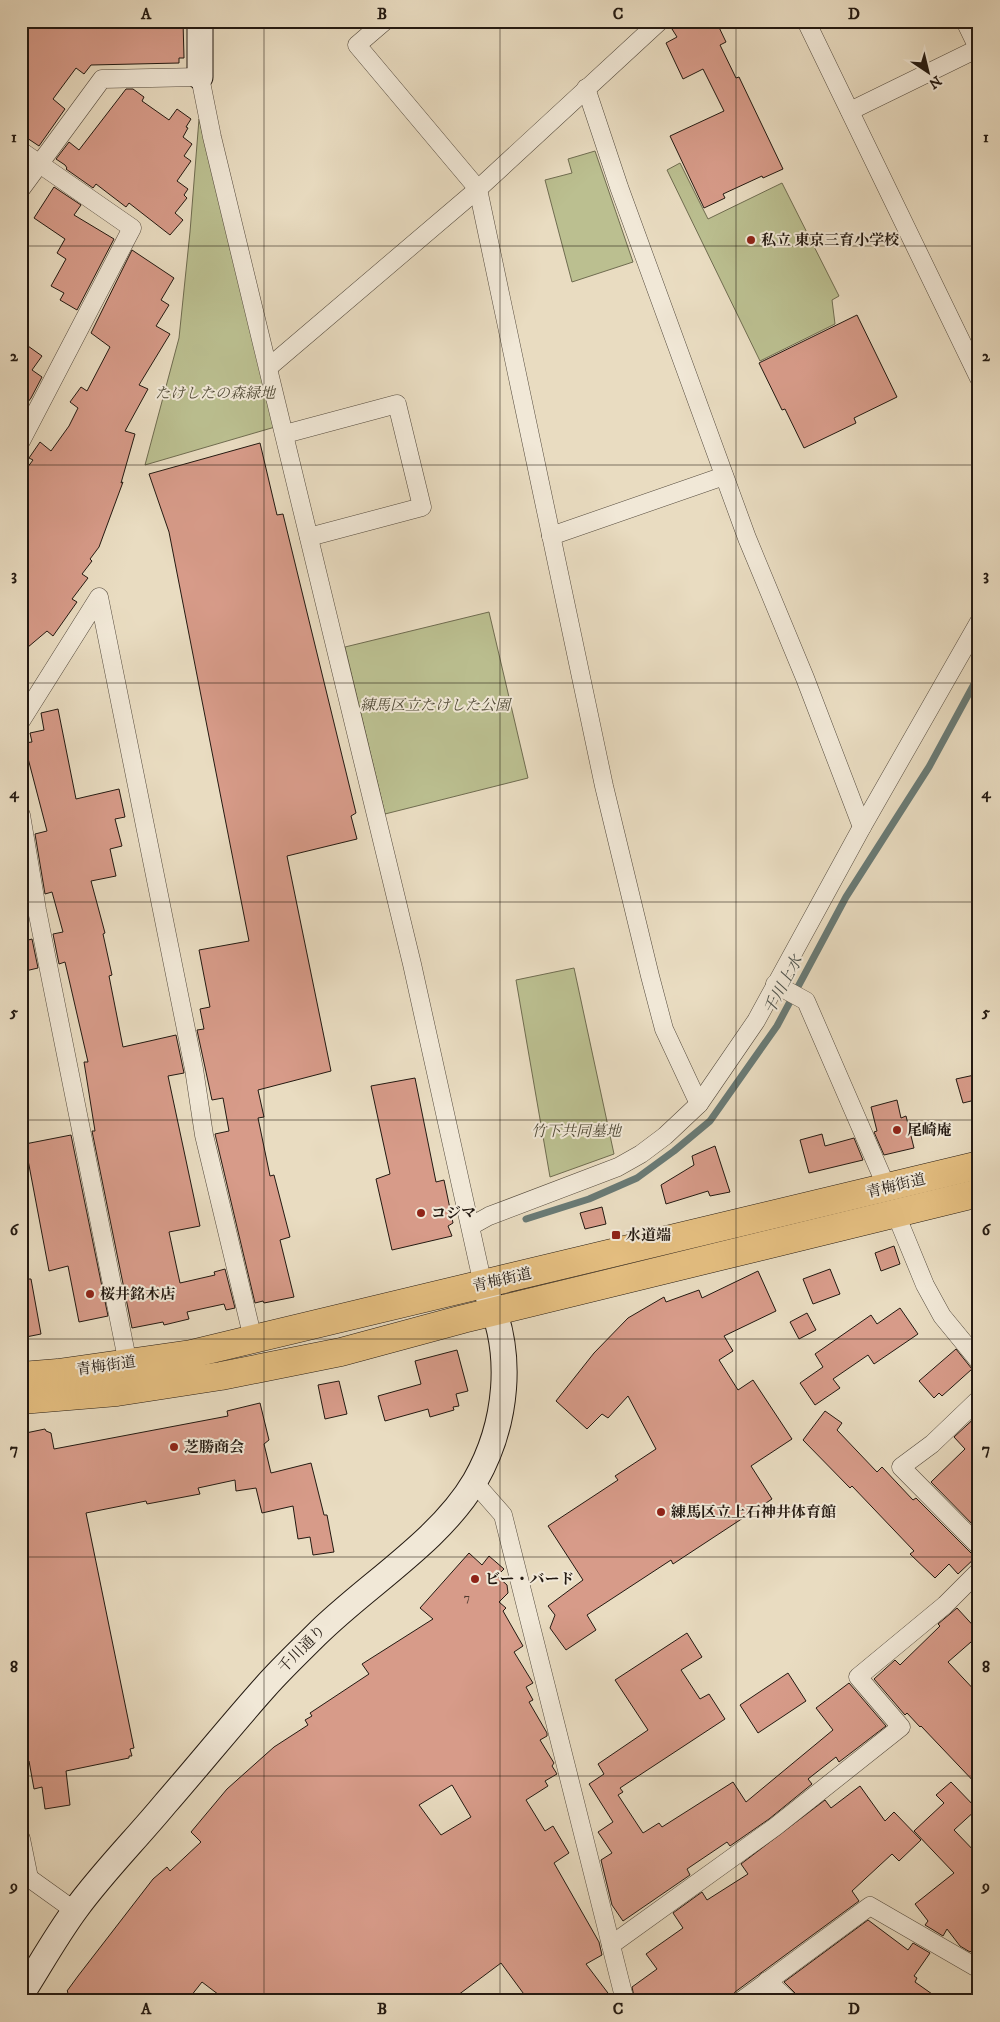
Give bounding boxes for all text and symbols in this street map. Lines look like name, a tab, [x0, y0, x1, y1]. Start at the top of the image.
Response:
text: A	[140, 4, 152, 24]
text: B	[377, 4, 387, 24]
text: C	[613, 4, 623, 24]
text: D	[848, 4, 860, 24]
north arrow	[902, 48, 952, 98]
text: N	[925, 71, 945, 93]
text: 1	[11, 127, 17, 147]
text: 1	[983, 127, 989, 147]
place label: 私立 東京三育小学校	[761, 231, 899, 250]
marker: 私立 東京三育小学校	[745, 234, 757, 246]
text: 2	[10, 346, 19, 366]
text: 2	[982, 346, 991, 366]
park label: たけしたの森緑地	[155, 384, 277, 403]
text: 3	[11, 565, 17, 585]
text: 3	[983, 565, 989, 585]
park label: 練馬区立たけした公園	[360, 696, 513, 715]
text: 4	[8, 783, 19, 803]
text: 4	[980, 783, 991, 803]
water label: 千川上水	[759, 950, 808, 1018]
text: 5	[9, 1002, 18, 1022]
text: 5	[981, 1002, 990, 1022]
place label: 尾崎庵	[907, 1121, 952, 1140]
park label: 竹下共同墓地	[531, 1122, 623, 1141]
marker: 尾崎庵	[891, 1124, 903, 1136]
street label: 青梅街道	[865, 1170, 927, 1202]
place label: コジマ	[431, 1204, 476, 1223]
marker: コジマ	[415, 1207, 427, 1219]
text: 6	[10, 1220, 20, 1240]
text: 6	[982, 1220, 992, 1240]
place label: 水道端	[626, 1226, 671, 1245]
marker: 水道端	[610, 1229, 622, 1241]
street label: 青梅街道	[471, 1264, 533, 1296]
place label: 桜井銘木店	[100, 1285, 175, 1304]
marker: 桜井銘木店	[84, 1288, 96, 1300]
street label: 青梅街道	[75, 1352, 137, 1380]
place label: 芝勝商会	[184, 1438, 244, 1457]
text: 7	[10, 1439, 18, 1459]
text: 7	[982, 1439, 990, 1459]
marker: 芝勝商会	[168, 1441, 180, 1453]
place label: 練馬区立上石神井体育館	[671, 1503, 836, 1522]
marker: 練馬区立上石神井体育館	[655, 1506, 667, 1518]
place label: ビー・バード	[485, 1570, 574, 1589]
marker: ビー・バード	[469, 1573, 481, 1585]
house number: 7	[464, 1590, 470, 1605]
street label: 千川通り	[274, 1621, 330, 1677]
text: 8	[10, 1657, 18, 1677]
text: 8	[982, 1657, 990, 1677]
text: 9	[9, 1876, 18, 1896]
text: 9	[981, 1876, 990, 1896]
text: A	[140, 1999, 152, 2019]
text: B	[377, 1999, 387, 2019]
text: C	[613, 1999, 623, 2019]
text: D	[848, 1999, 860, 2019]

